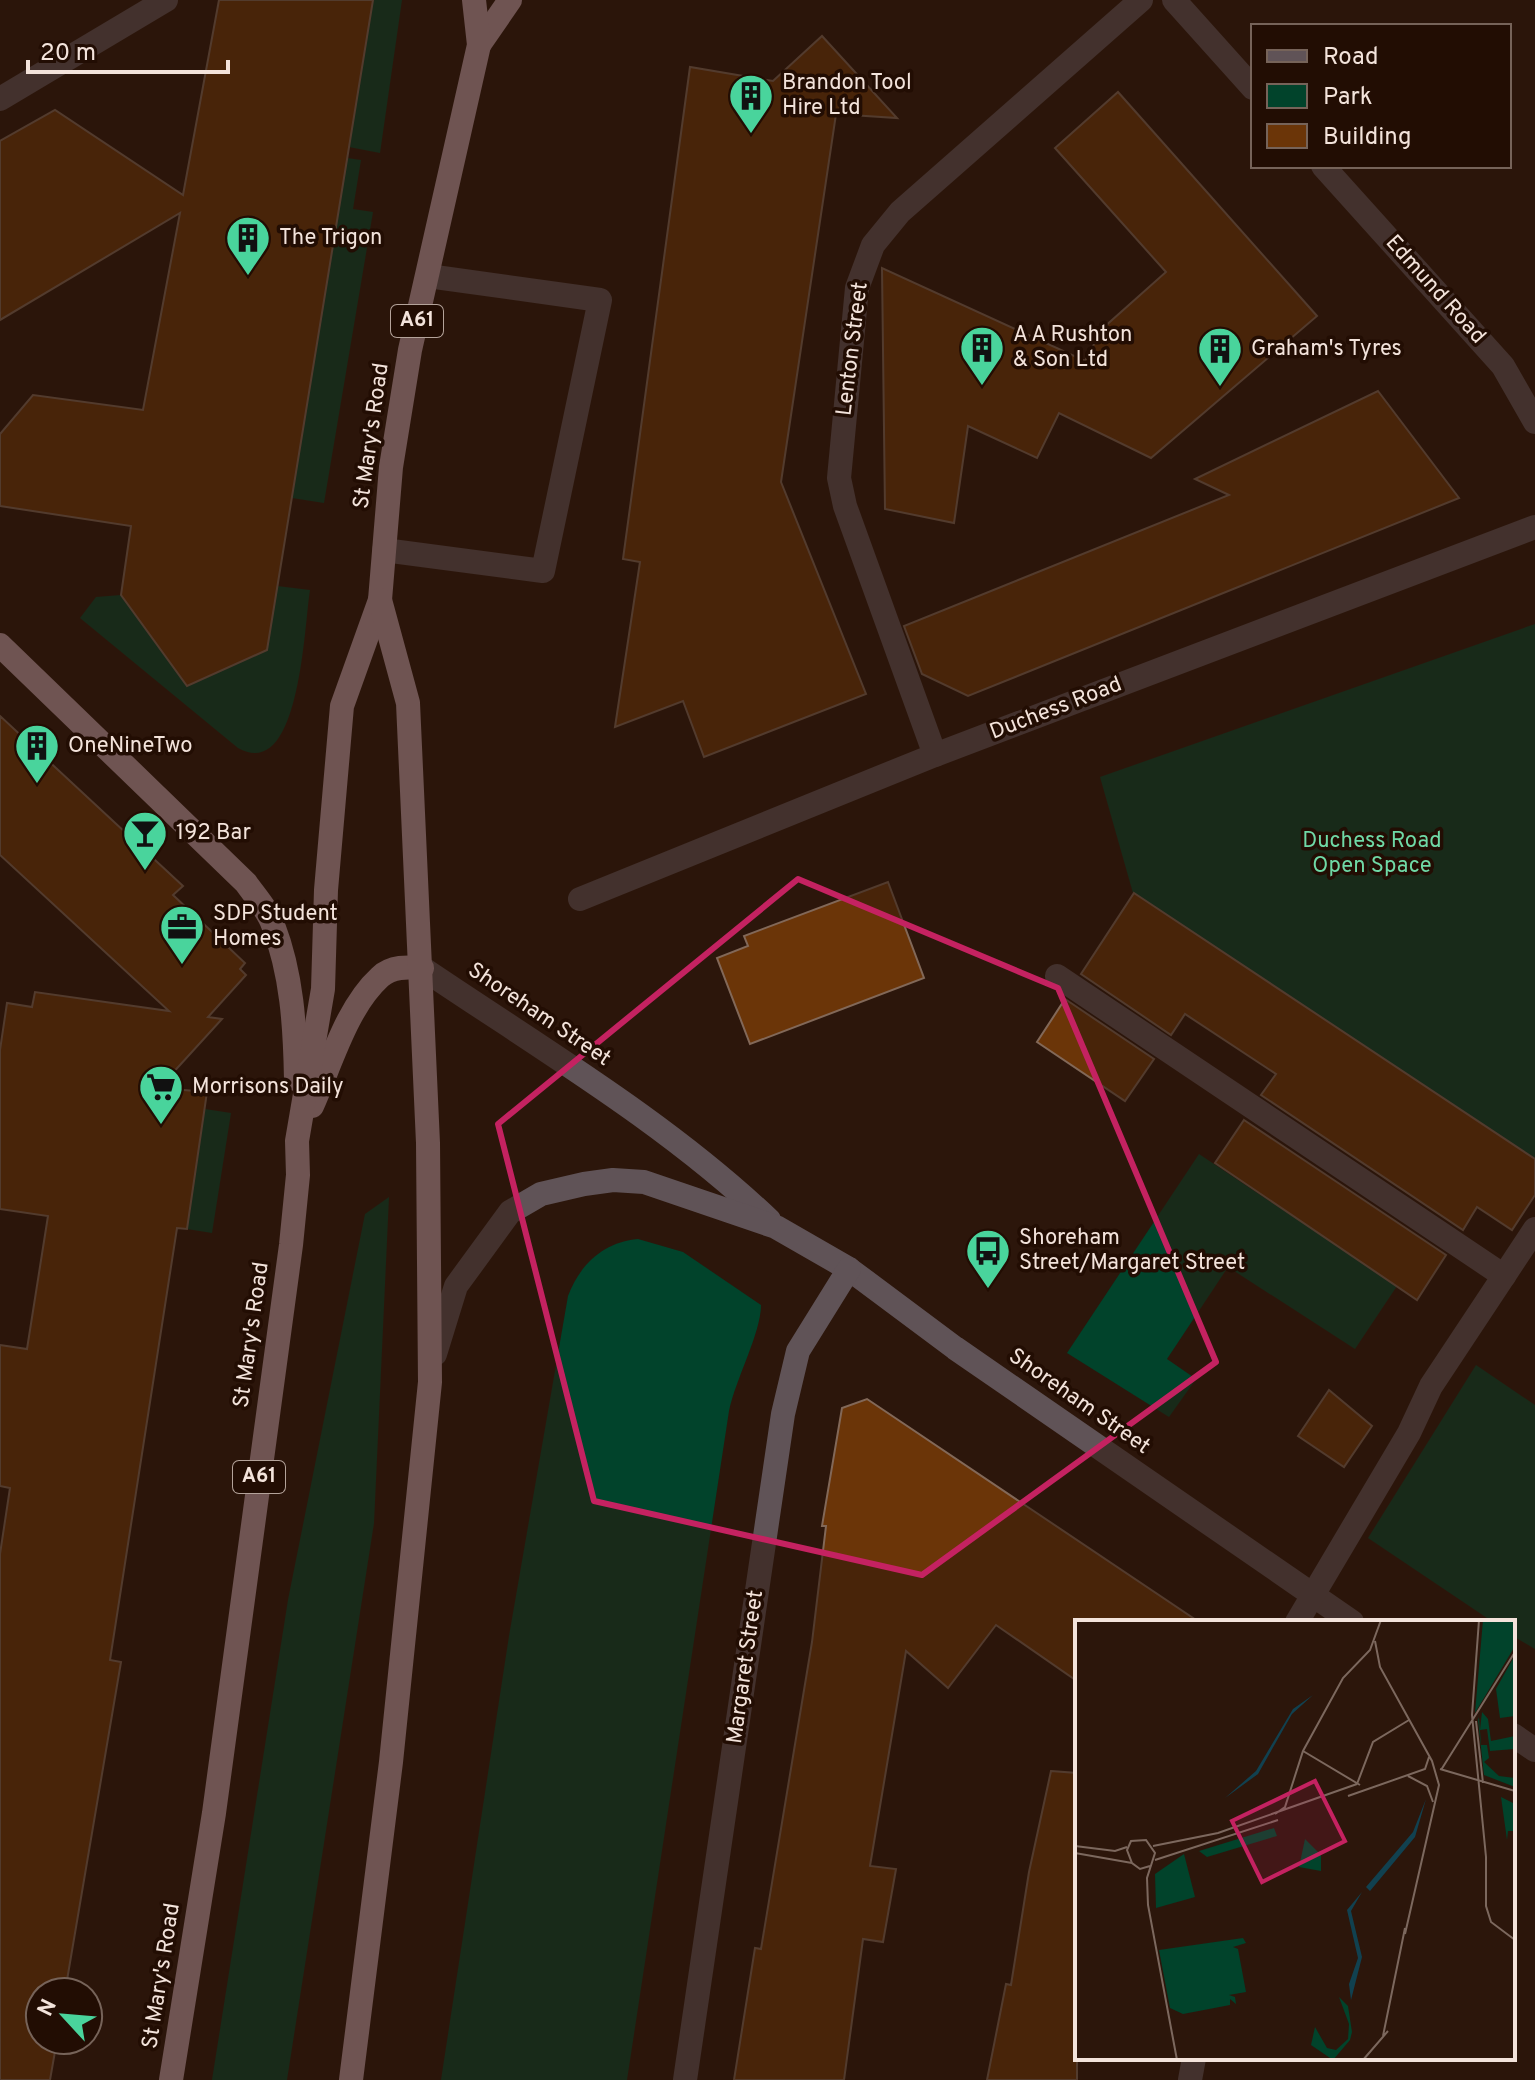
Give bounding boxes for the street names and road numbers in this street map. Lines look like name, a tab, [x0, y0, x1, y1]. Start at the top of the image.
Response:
street label: Edmund Road	[1379, 230, 1491, 350]
street label: Lenton Street	[831, 280, 875, 418]
road number: A61	[391, 305, 443, 337]
street label: St Mary's Road	[348, 361, 396, 511]
street label: Duchess Road	[986, 671, 1126, 747]
street label: Shoreham Street	[462, 957, 616, 1073]
street label: St Mary's Road	[228, 1260, 276, 1410]
street label: Shoreham Street	[1003, 1343, 1155, 1461]
road number: A61	[233, 1461, 285, 1493]
street label: Margaret Street	[722, 1588, 770, 1746]
street label: St Mary's Road	[137, 1901, 187, 2051]

